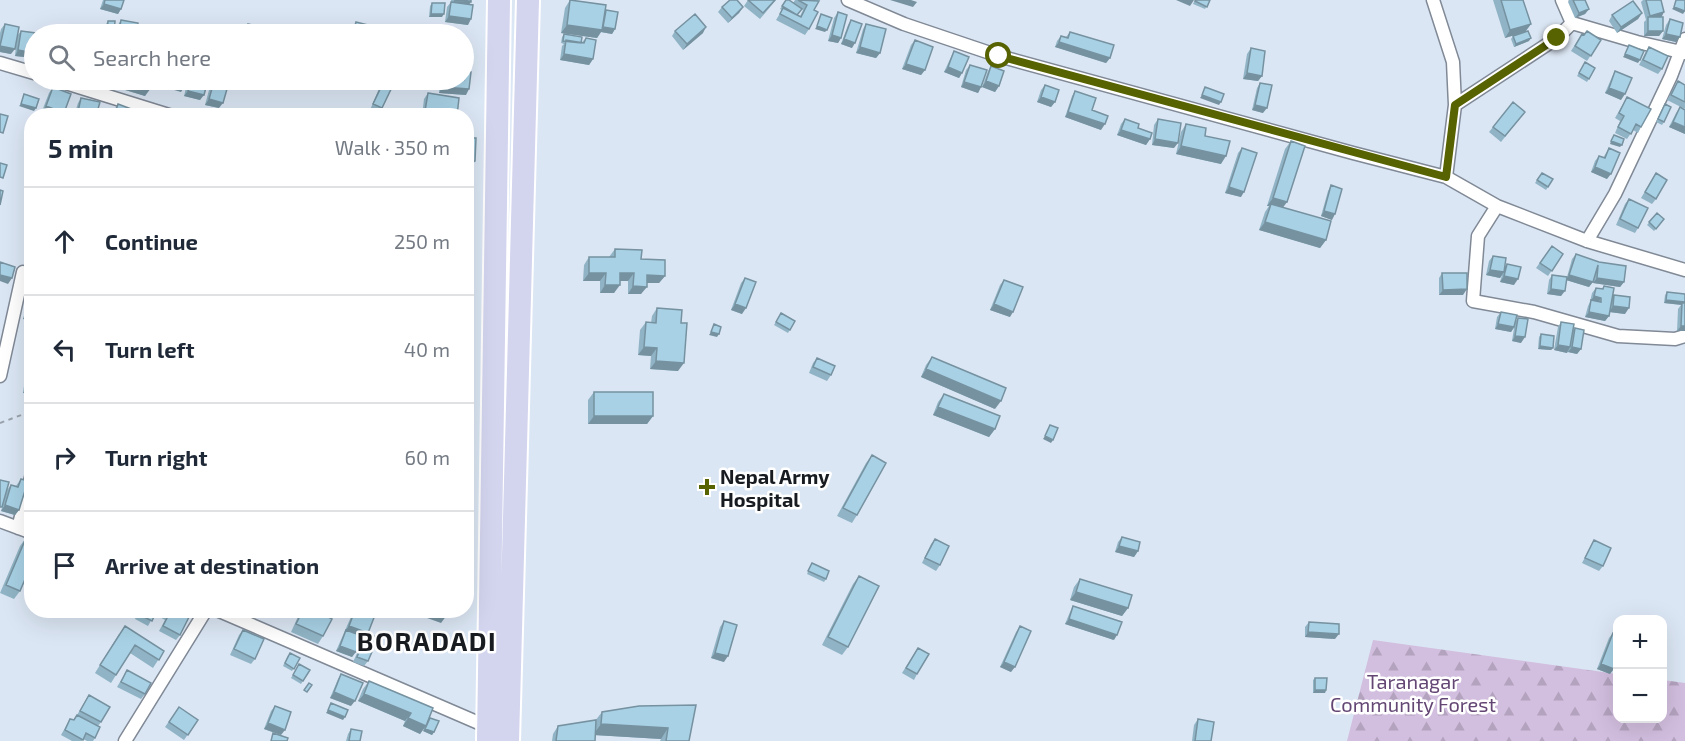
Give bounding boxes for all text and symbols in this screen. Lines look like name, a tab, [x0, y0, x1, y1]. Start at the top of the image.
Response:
search box	[24, 24, 474, 90]
route end	[1543, 24, 1569, 50]
icon: search	[45, 41, 78, 74]
route start	[985, 42, 1011, 68]
text: Search here	[93, 44, 211, 70]
text: 5 min	[48, 132, 114, 163]
text: Walk · 350 m	[335, 135, 450, 159]
icon: ahead	[48, 225, 81, 258]
text: Continue	[105, 228, 198, 254]
text: 250 m	[394, 229, 450, 253]
icon: left	[48, 333, 81, 366]
text: Turn left	[105, 336, 194, 362]
text: 40 m	[404, 337, 450, 361]
icon: right	[48, 441, 81, 474]
text: Turn right	[105, 444, 207, 470]
text: 60 m	[405, 445, 450, 469]
place label: Nepal Army Hospital	[720, 464, 830, 511]
marker: Nepal Army Hospital	[698, 478, 716, 496]
icon: arrive	[48, 549, 81, 582]
text: Arrive at destination	[105, 552, 319, 578]
map controls	[1613, 615, 1667, 723]
button: +	[1613, 615, 1667, 669]
district label: BORADADI	[357, 625, 497, 656]
park label: Taranagar Community Forest	[1330, 669, 1496, 716]
button: −	[1613, 669, 1667, 723]

